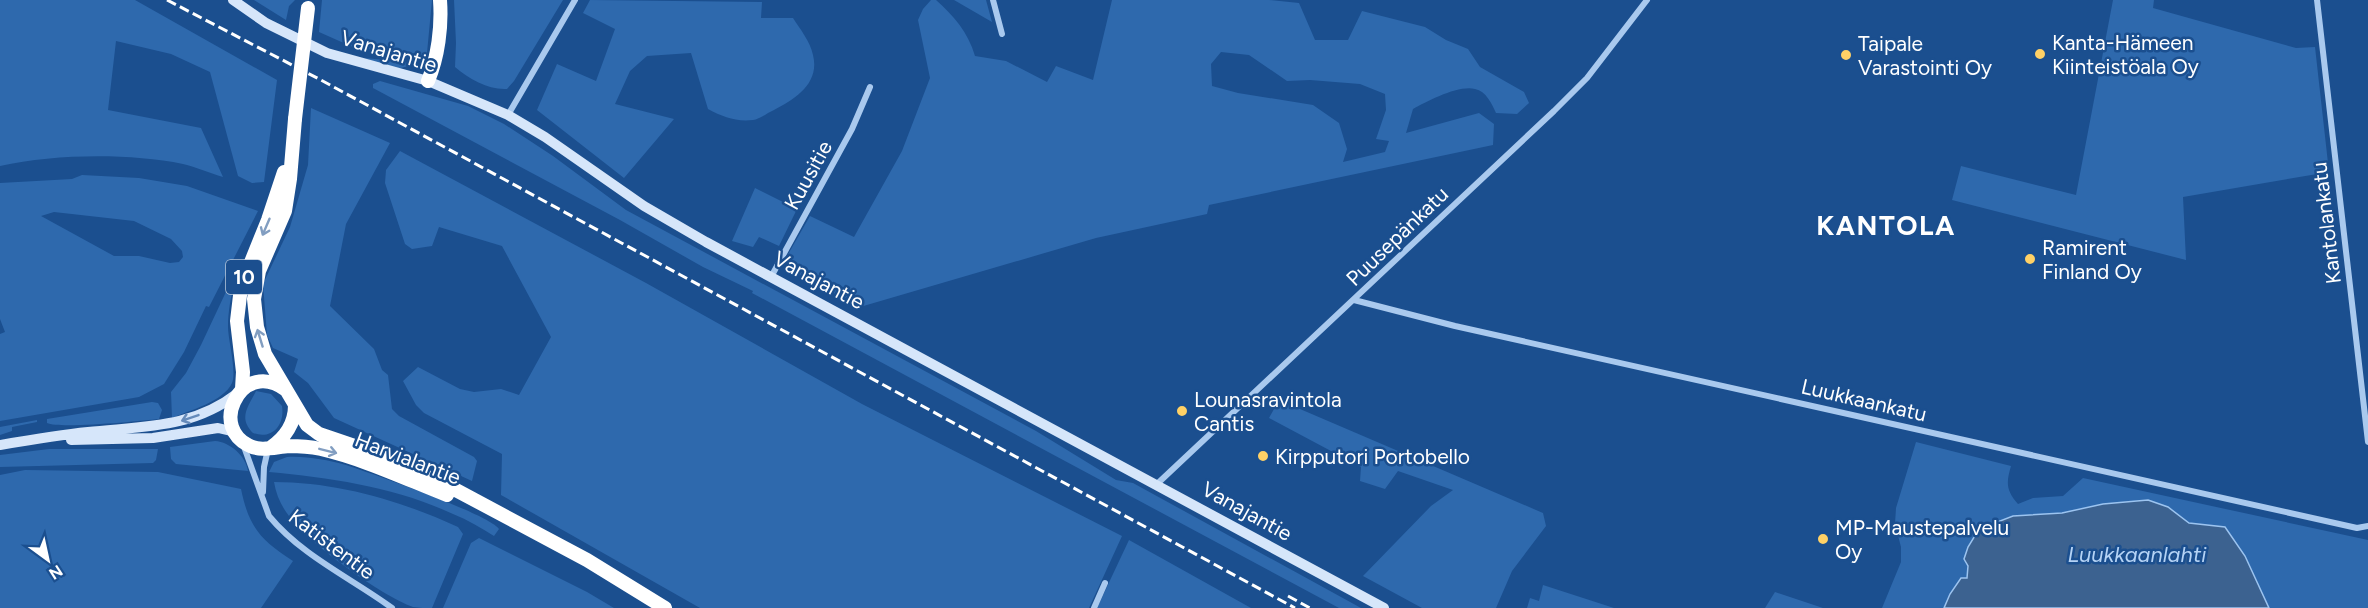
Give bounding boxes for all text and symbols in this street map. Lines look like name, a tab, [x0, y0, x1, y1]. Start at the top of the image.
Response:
street label: Vanajantie	[338, 25, 440, 77]
place label: Kanta-Hämeen Kiinteistöala Oy	[2052, 30, 2199, 79]
place label: Taipale Varastointi Oy	[1858, 31, 1992, 80]
marker: Kanta-Hämeen Kiinteistöala Oy	[2033, 47, 2047, 61]
marker: Taipale Varastointi Oy	[1839, 48, 1853, 62]
street label: Kuusitie	[779, 136, 837, 214]
street label: Kantolankatu	[2306, 161, 2346, 285]
street label: Puusepänkatu	[1341, 181, 1453, 291]
district label: KANTOLA	[1816, 209, 1956, 242]
one-way arrow	[260, 217, 271, 235]
place label: Ramirent Finland Oy	[2042, 235, 2142, 284]
street label: Vanajantie	[769, 246, 869, 314]
marker: Ramirent Finland Oy	[2023, 252, 2037, 266]
road number: 10	[226, 260, 262, 294]
one-way arrow	[254, 329, 265, 348]
street label: Luukkaankatu	[1799, 373, 1929, 427]
place label: Lounasravintola Cantis	[1194, 387, 1342, 436]
marker: Lounasravintola Cantis	[1175, 404, 1189, 418]
one-way arrow	[181, 414, 199, 425]
street label: Harvialantie	[352, 426, 464, 490]
place label: Kirpputori Portobello	[1275, 444, 1470, 469]
one-way arrow	[319, 446, 338, 458]
marker: Kirpputori Portobello	[1256, 449, 1270, 463]
street label: Vanajantie	[1198, 476, 1296, 546]
street label: Katistentie	[284, 504, 380, 584]
place label: MP-Maustepalvelu Oy	[1835, 515, 2009, 564]
north arrow	[18, 530, 78, 590]
marker: MP-Maustepalvelu Oy	[1816, 532, 1830, 546]
water label: Luukkaanlahti	[2068, 541, 2207, 568]
text: N	[46, 561, 66, 583]

